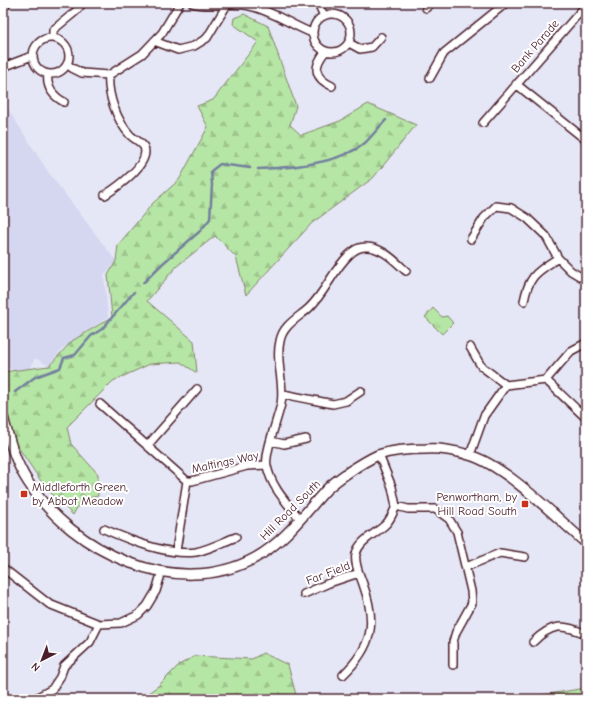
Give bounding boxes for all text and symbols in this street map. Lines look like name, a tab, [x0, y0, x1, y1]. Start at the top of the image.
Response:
street label: Bank Parade	[508, 17, 562, 75]
street label: Maltings Way	[190, 448, 260, 476]
street label: Hill Road South	[257, 477, 323, 543]
place label: Middleforth Green, by Abbot Meadow	[32, 480, 128, 508]
marker: Middleforth Green, by Abbot Meadow	[19, 489, 29, 499]
place label: Penwortham, by Hill Road South	[436, 490, 518, 518]
marker: Penwortham, by Hill Road South	[520, 499, 530, 509]
street label: Far Field	[304, 558, 352, 588]
north arrow	[22, 640, 62, 680]
text: N	[29, 660, 43, 674]

